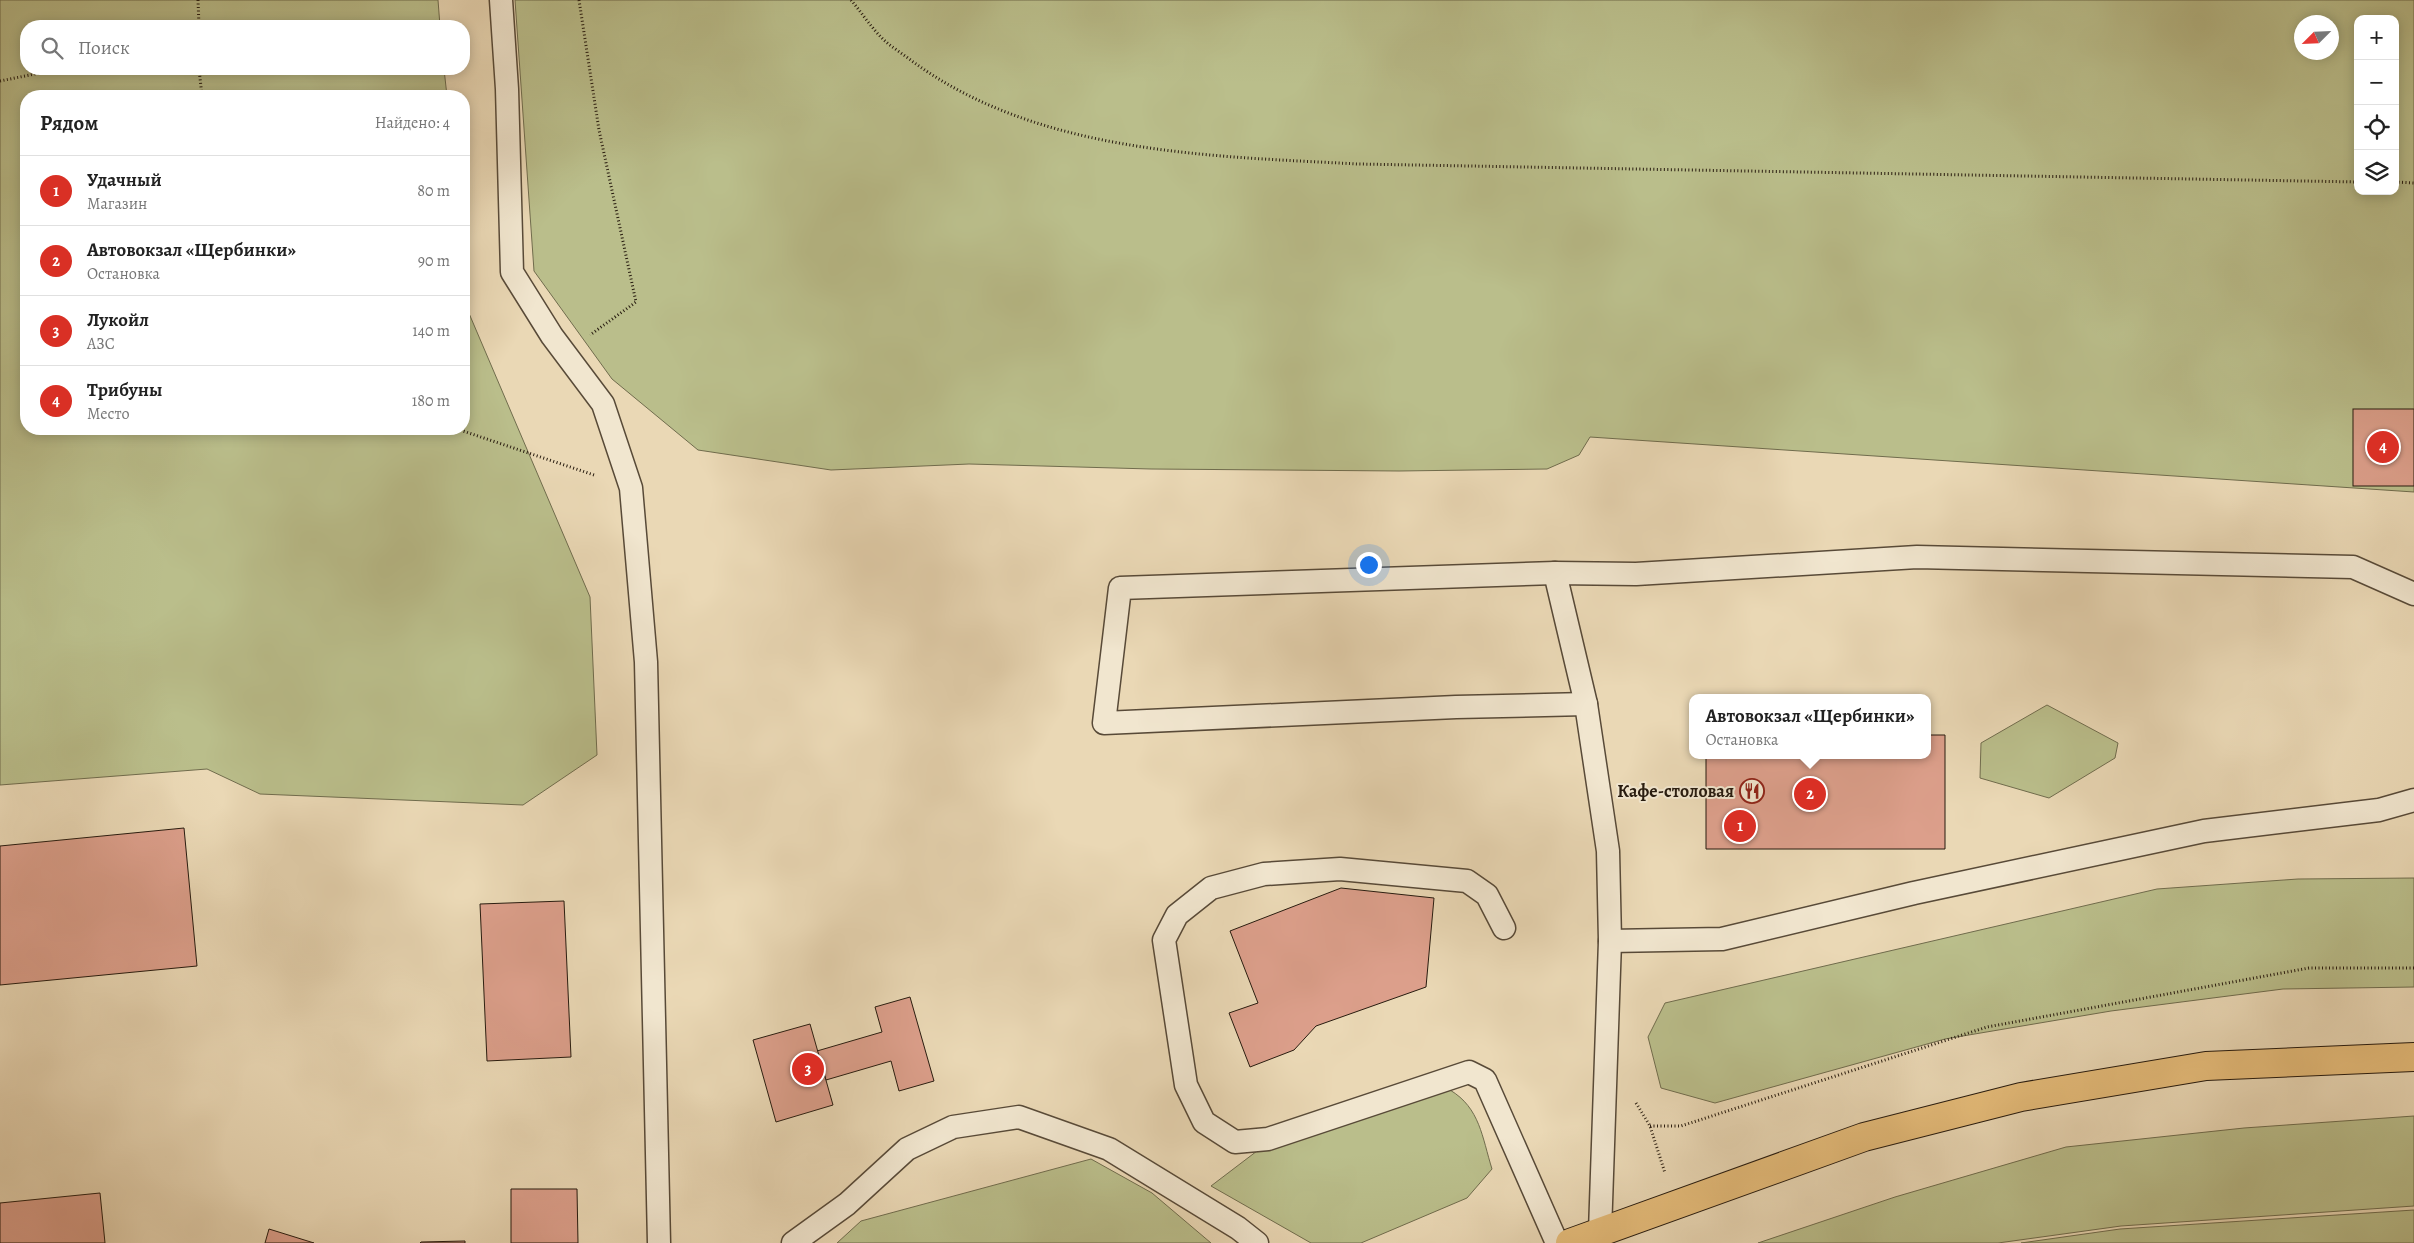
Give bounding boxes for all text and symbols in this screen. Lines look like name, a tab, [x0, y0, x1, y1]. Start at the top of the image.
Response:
north arrow	[2294, 15, 2339, 60]
map controls	[2354, 15, 2399, 195]
button: +	[2354, 15, 2399, 60]
search box	[20, 20, 470, 75]
icon: search	[38, 34, 66, 62]
text: Поиск	[78, 35, 130, 61]
button: −	[2354, 60, 2399, 105]
button: locate	[2354, 105, 2399, 150]
text: Рядом	[40, 109, 98, 137]
text: Найдено: 4	[375, 112, 450, 134]
button: layers	[2354, 150, 2399, 195]
text: Удачный	[87, 167, 162, 193]
text: 1	[53, 180, 59, 202]
text: 80 m	[417, 180, 450, 202]
text: Магазин	[87, 193, 147, 215]
text: Автовокзал «Щербинки»	[87, 237, 296, 263]
text: 2	[52, 250, 60, 272]
text: 90 m	[418, 250, 450, 272]
text: Остановка	[87, 263, 160, 285]
text: Лукойл	[87, 307, 149, 333]
text: 3	[53, 320, 59, 342]
text: 140 m	[412, 320, 450, 342]
text: АЗС	[87, 333, 115, 355]
text: Трибуны	[87, 377, 163, 403]
text: 4	[52, 390, 60, 412]
text: 180 m	[412, 390, 450, 412]
text: Место	[87, 403, 130, 425]
pin: 4	[2367, 428, 2399, 466]
your location	[1356, 552, 1382, 578]
popup	[1689, 694, 1931, 759]
text: Автовокзал «Щербинки»	[1706, 703, 1914, 729]
text: Остановка	[1706, 729, 1778, 751]
pin: 2	[1794, 775, 1826, 813]
restaurant icon: Кафе-столовая	[1739, 778, 1765, 804]
place label: Кафе-столовая	[1617, 779, 1734, 803]
pin: 1	[1724, 807, 1756, 845]
pin: 3	[792, 1050, 824, 1088]

